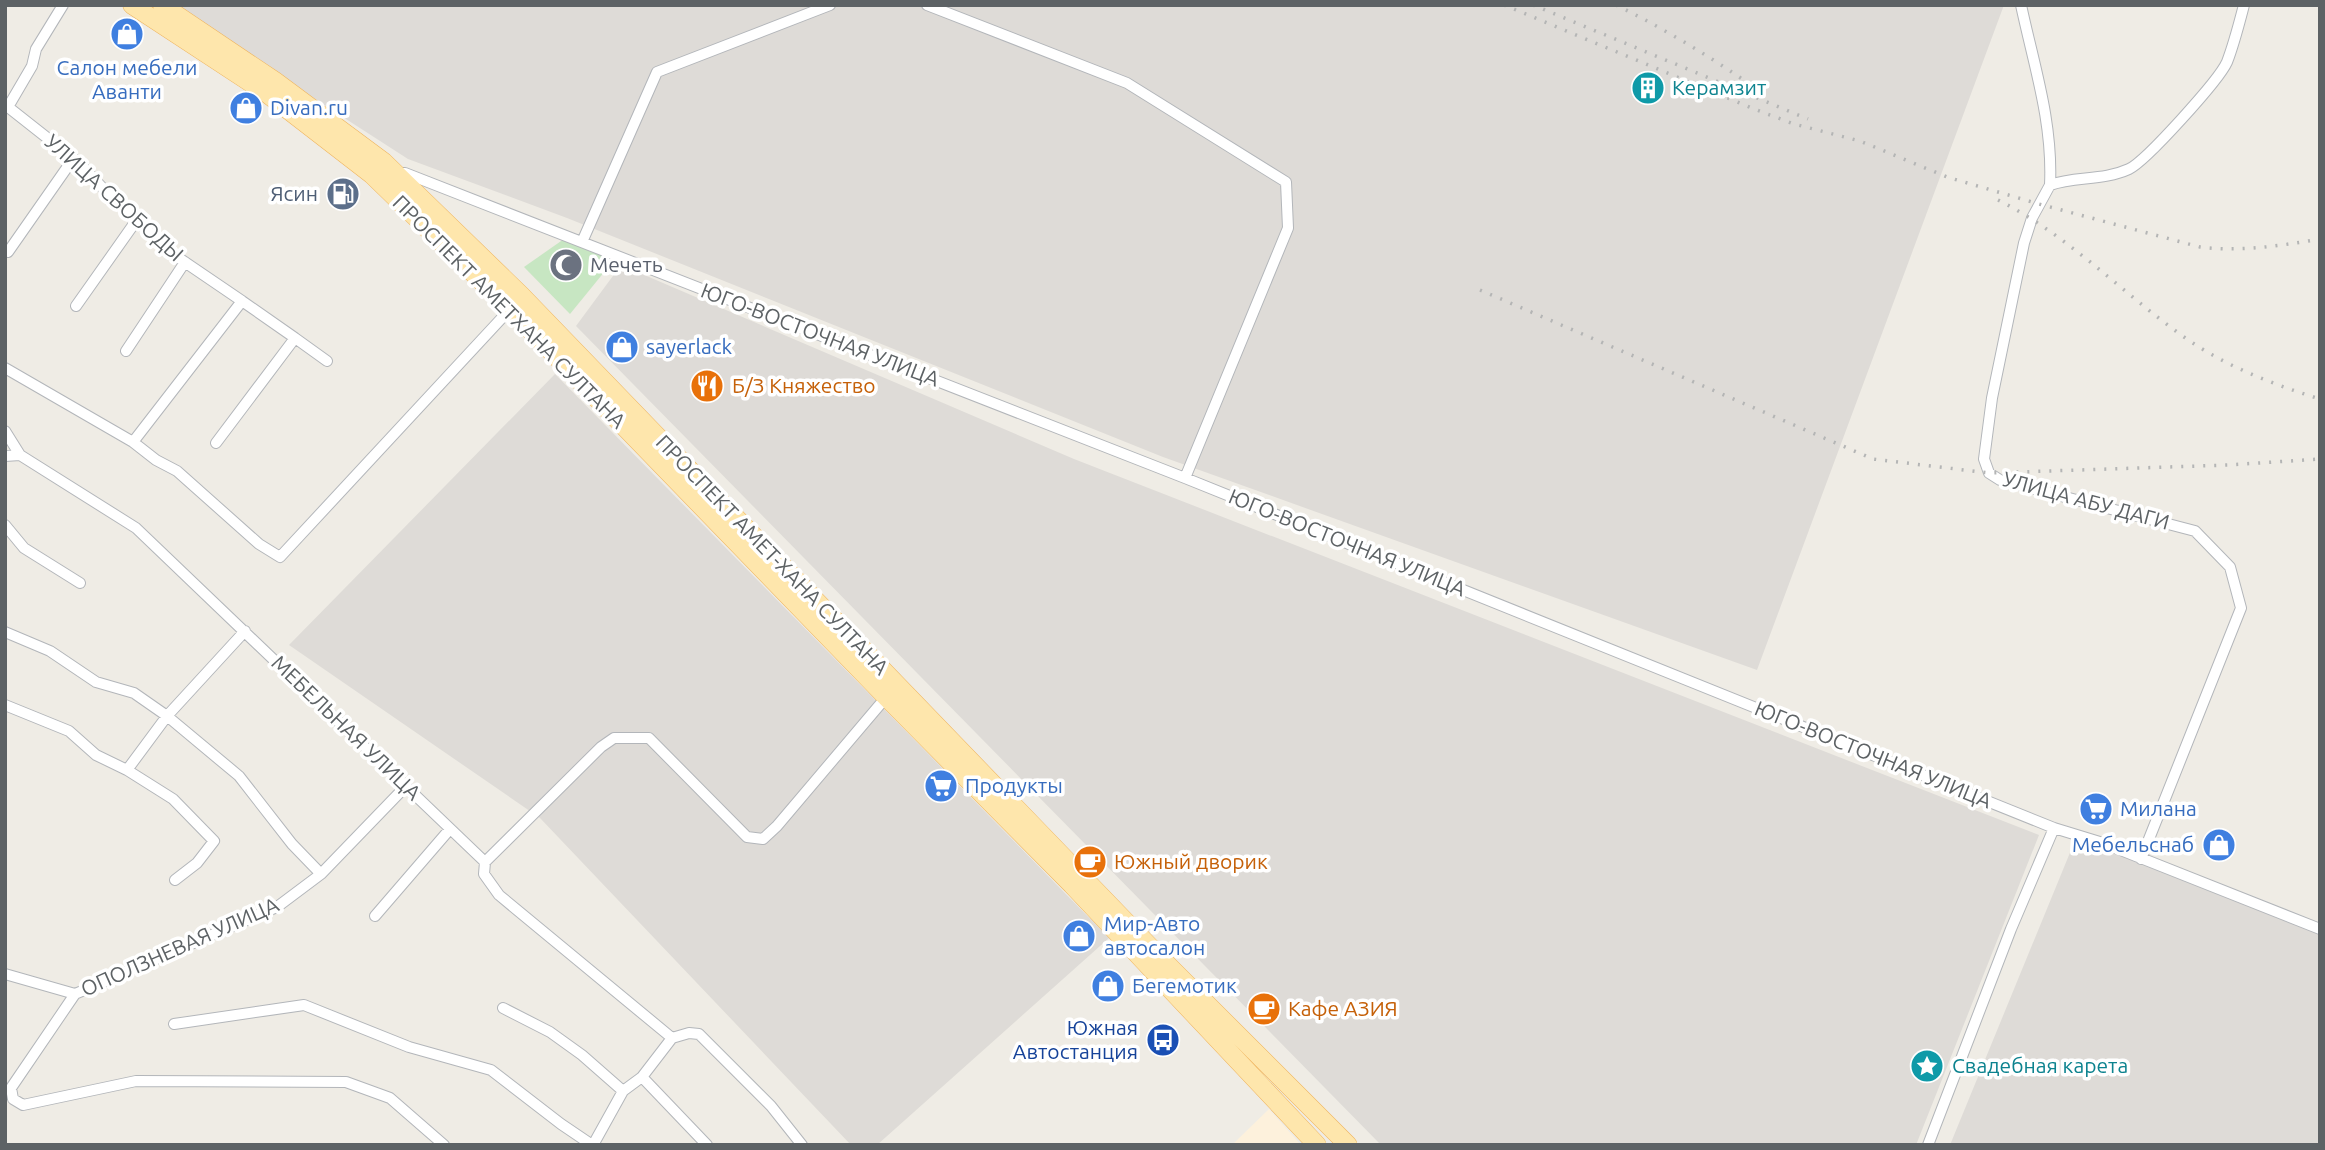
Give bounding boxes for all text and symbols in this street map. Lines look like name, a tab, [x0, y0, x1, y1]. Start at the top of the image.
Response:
shop icon: Салон мебели Аванти	[108, 15, 146, 53]
place label: Салон мебели Аванти	[57, 55, 197, 103]
building icon: Керамзит	[1629, 69, 1667, 107]
place label: Керамзит	[1672, 75, 1767, 99]
shop icon: Divan.ru	[227, 89, 265, 127]
place label: Divan.ru	[270, 95, 348, 119]
street label: УЛИЦА СВОБОДЫ	[41, 129, 189, 266]
fuel station icon: Ясин	[324, 175, 362, 213]
place label: Ясин	[270, 181, 318, 205]
street label: ПРОСПЕКТ АМЕТХАНА СУЛТАНА	[388, 190, 631, 433]
mosque icon: Мечеть	[547, 246, 585, 284]
place label: Мечеть	[590, 252, 663, 276]
street label: ЮГО-ВОСТОЧНАЯ УЛИЦА	[698, 277, 943, 391]
shop icon: sayerlack	[603, 328, 641, 366]
place label: sayerlack	[646, 334, 733, 358]
restaurant icon: Б/З Княжество	[688, 367, 726, 405]
place label: Б/З Княжество	[732, 373, 876, 397]
street label: ПРОСПЕКТ АМЕТ-ХАНА СУЛТАНА	[652, 430, 894, 679]
street label: УЛИЦА АБУ ДАГИ	[2000, 466, 2172, 534]
street label: ЮГО-ВОСТОЧНАЯ УЛИЦА	[1225, 484, 1470, 601]
street label: МЕБЕЛЬНАЯ УЛИЦА	[267, 650, 426, 805]
street label: ЮГО-ВОСТОЧНАЯ УЛИЦА	[1751, 696, 1996, 813]
supermarket icon: Продукты	[922, 767, 960, 805]
place label: Продукты	[965, 773, 1063, 797]
supermarket icon: Милана	[2077, 790, 2115, 828]
place label: Милана	[2120, 796, 2197, 820]
shop icon: Мебельснаб	[2200, 826, 2238, 864]
place label: Мебельснаб	[2072, 832, 2194, 856]
cafe icon: Южный дворик	[1071, 843, 1109, 881]
place label: Южный дворик	[1114, 849, 1268, 873]
street label: ОПОЛЗНЕВАЯ УЛИЦА	[77, 891, 283, 1001]
place label: Мир-Авто автосалон	[1104, 911, 1205, 959]
shop icon: Мир-Авто автосалон	[1060, 917, 1098, 955]
shop icon: Бегемотик	[1089, 967, 1127, 1005]
place label: Бегемотик	[1132, 973, 1237, 997]
cafe icon: Кафе АЗИЯ	[1245, 990, 1283, 1028]
place label: Кафе АЗИЯ	[1288, 996, 1398, 1020]
place label: Южная Автостанция	[1013, 1015, 1138, 1063]
bus stop icon: Южная Автостанция	[1144, 1021, 1182, 1059]
place icon: Свадебная карета	[1908, 1047, 1946, 1085]
place label: Свадебная карета	[1952, 1053, 2128, 1077]

